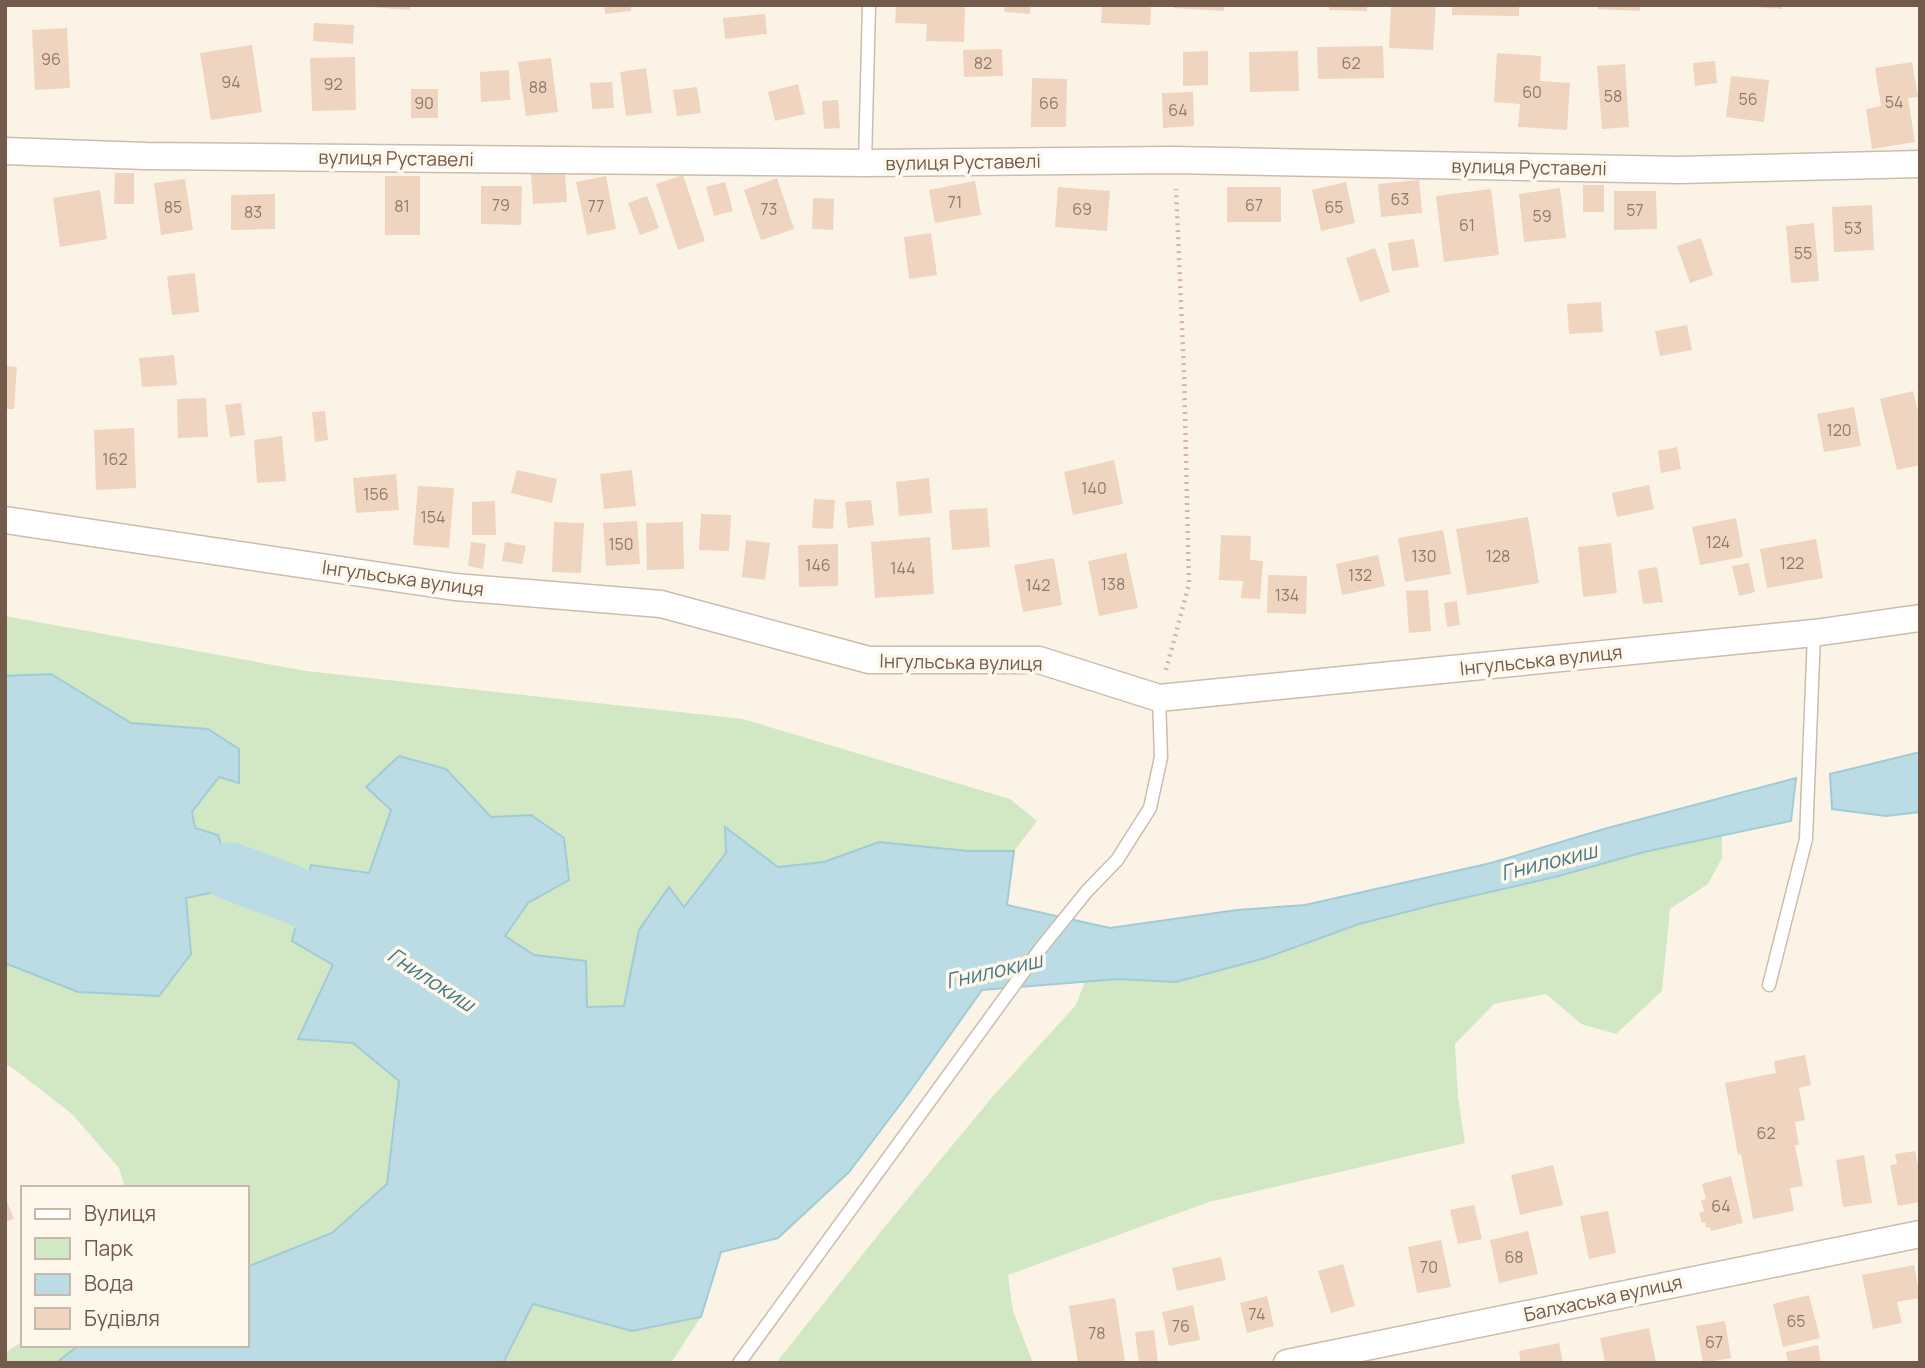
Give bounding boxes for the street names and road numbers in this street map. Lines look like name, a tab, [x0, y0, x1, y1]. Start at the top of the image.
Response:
street label: вулиця Руставелі	[318, 144, 474, 172]
street label: вулиця Руставелі	[885, 148, 1041, 176]
street label: вулиця Руставелі	[1451, 153, 1607, 181]
street label: Інгульська вулиця	[320, 554, 486, 602]
street label: Інгульська вулиця	[1458, 639, 1624, 681]
street label: Інгульська вулиця	[879, 648, 1043, 676]
street label: Балхаська вулиця	[1521, 1269, 1685, 1327]

